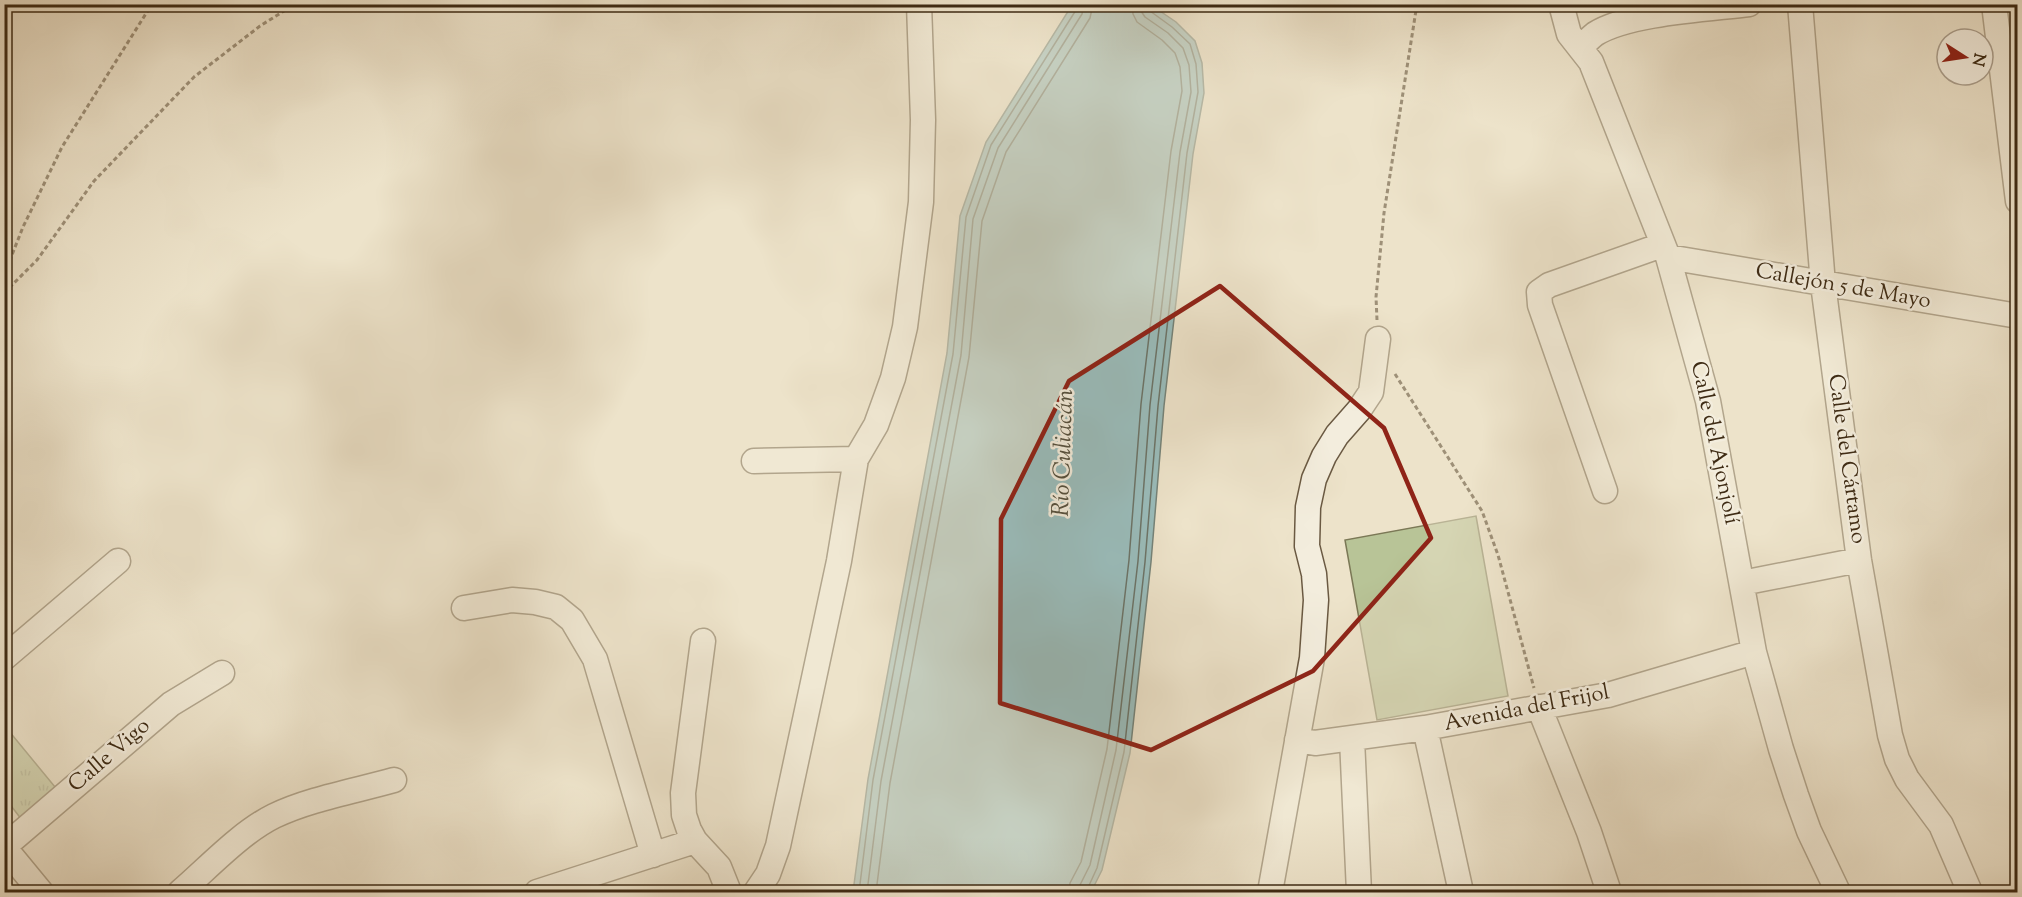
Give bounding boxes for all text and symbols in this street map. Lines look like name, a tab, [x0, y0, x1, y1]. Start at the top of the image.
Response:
north arrow	[1935, 27, 1995, 87]
text: N	[1965, 51, 1990, 68]
street label: Callejón 5 de Mayo	[1753, 256, 1933, 318]
street label: Calle del Ajonjolí	[1681, 358, 1747, 528]
street label: Calle del Cártamo	[1818, 372, 1874, 546]
water label: Río Culiacán	[1045, 388, 1083, 517]
street label: Avenida del Frijol	[1442, 677, 1612, 741]
street label: Calle Vigo	[62, 711, 158, 801]

